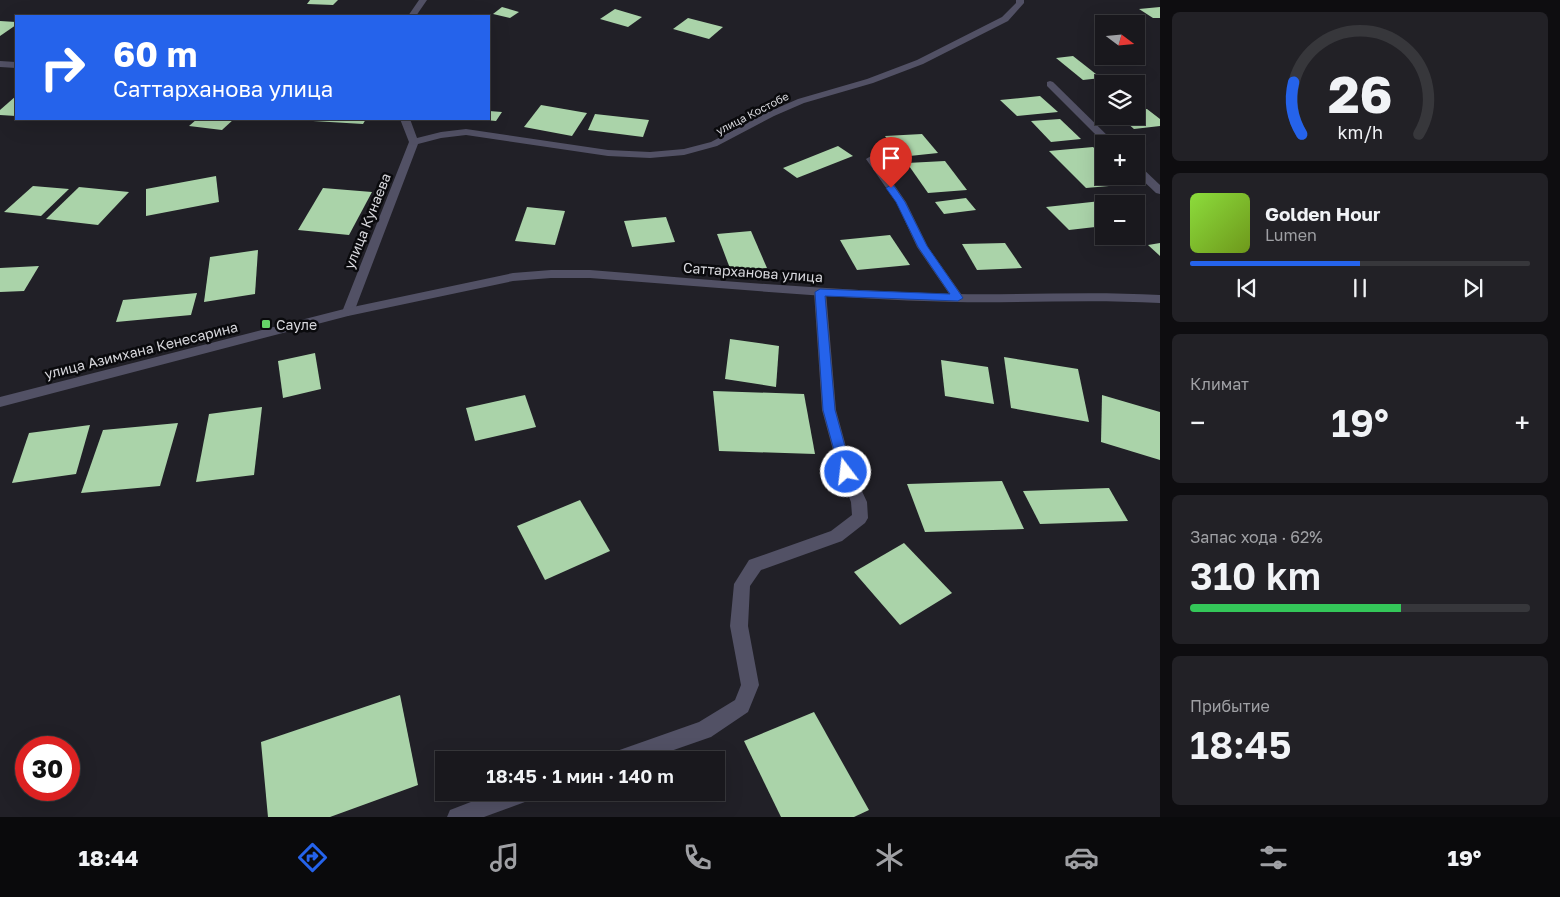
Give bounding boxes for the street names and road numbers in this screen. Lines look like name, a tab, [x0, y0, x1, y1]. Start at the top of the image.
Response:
street label: улица Костобе	[713, 89, 791, 137]
street label: улица Кунаева	[340, 171, 394, 271]
street label: Саттарханова улица	[683, 259, 823, 285]
street label: улица Азимхана Кенесарина	[43, 318, 239, 382]

